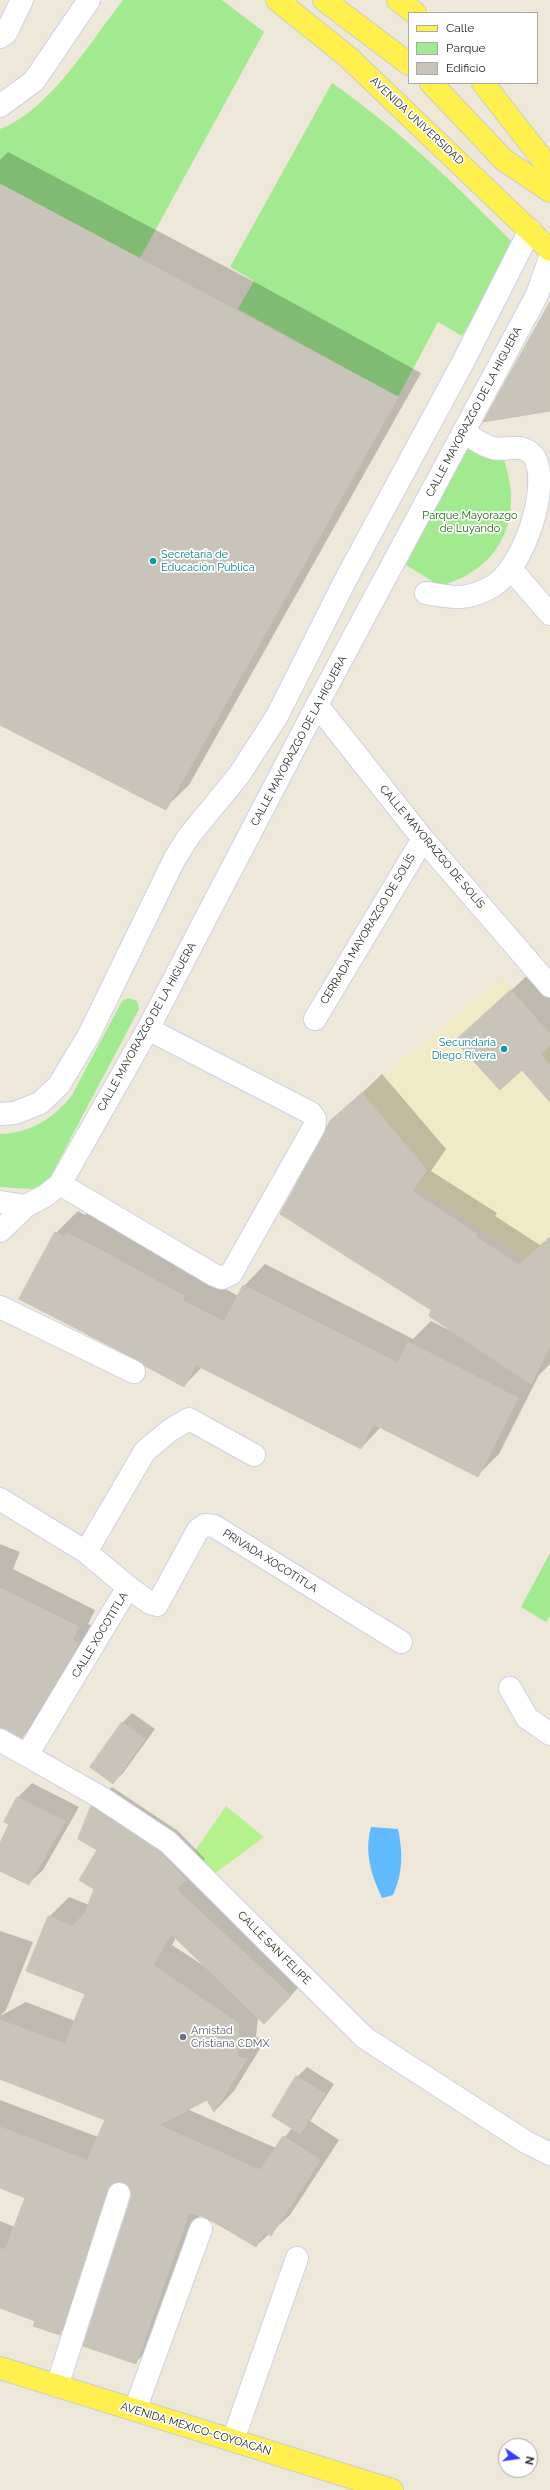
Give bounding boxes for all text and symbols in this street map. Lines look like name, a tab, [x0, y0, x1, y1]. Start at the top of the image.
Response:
legend	[408, 12, 538, 84]
text: Calle	[446, 21, 474, 35]
text: Parque	[446, 41, 486, 55]
text: Edificio	[446, 61, 486, 75]
street label: AVENIDA UNIVERSIDAD	[367, 74, 467, 168]
street label: CALLE MAYORAZGO DE LA HIGUERA	[423, 325, 525, 499]
park label: Parque Mayorazgo de Luyando	[422, 509, 518, 535]
place label: Secretaría de Educación Pública	[161, 548, 255, 574]
marker: Secretaría de Educación Pública	[148, 556, 158, 566]
street label: CALLE MAYORAZGO DE LA HIGUERA	[248, 654, 350, 828]
street label: CALLE MAYORAZGO DE SOLÍS	[377, 783, 487, 911]
street label: CERRADA MAYORAZGO DE SOLÍS	[318, 851, 418, 1007]
street label: CALLE MAYORAZGO DE LA HIGUERA	[95, 940, 199, 1114]
place label: Secundaria Diego Rivera	[432, 1036, 496, 1062]
marker: Secundaria Diego Rivera	[499, 1044, 509, 1054]
street label: PRIVADA XOCOTITLA	[220, 1526, 320, 1596]
street label: CALLE XOCOTITLA	[69, 1590, 131, 1680]
street label: CALLE SAN FELIPE	[235, 1909, 313, 1987]
place label: Amistad Cristiana CDMX	[191, 2024, 269, 2050]
marker: Amistad Cristiana CDMX	[178, 2032, 188, 2042]
street label: AVENIDA MÉXICO-COYOACÁN	[119, 2400, 273, 2458]
north arrow	[498, 2438, 538, 2478]
text: N	[522, 2455, 536, 2466]

